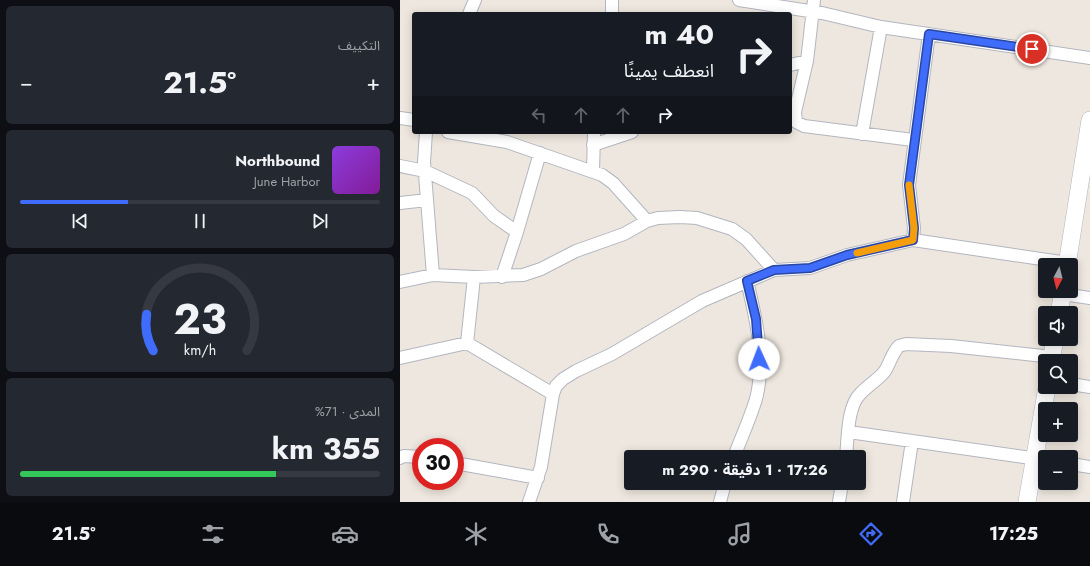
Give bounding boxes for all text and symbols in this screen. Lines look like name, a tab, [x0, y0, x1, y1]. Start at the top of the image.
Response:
text: 40 m	[645, 14, 714, 55]
icon: right	[728, 28, 780, 80]
pin	[1015, 32, 1049, 66]
text: التكييف	[338, 36, 380, 55]
icon: arrive	[1021, 38, 1043, 60]
text: انعطف يمينًا	[624, 58, 714, 84]
text: 21.5°	[163, 61, 236, 104]
text: −	[20, 66, 33, 98]
text: +	[366, 66, 380, 98]
icon: left	[528, 104, 550, 126]
icon: ahead	[570, 104, 592, 126]
icon: ahead	[612, 104, 634, 126]
icon: right	[654, 104, 676, 126]
text: Northbound	[235, 150, 320, 172]
text: June Harbor	[254, 172, 320, 191]
icon: previous	[69, 210, 91, 232]
icon: pause	[189, 210, 211, 232]
icon: next	[309, 210, 331, 232]
north arrow	[1038, 258, 1078, 298]
map controls	[1038, 258, 1078, 490]
text: 23	[173, 289, 227, 350]
button: sound	[1038, 306, 1078, 346]
position arrow	[738, 338, 780, 380]
text: km/h	[184, 340, 216, 360]
button: search	[1038, 354, 1078, 394]
text: المدى · 71%	[315, 402, 380, 421]
button: +	[1038, 402, 1078, 442]
text: 355 km	[272, 427, 380, 470]
speed limit sign: 30	[412, 438, 464, 490]
button: −	[1038, 450, 1078, 490]
text: 17:26 · 1 دقيقة · 290 m	[662, 459, 828, 481]
icon: filters	[199, 520, 227, 548]
icon: car	[331, 520, 359, 548]
icon: climate	[462, 520, 490, 548]
icon: phone	[594, 520, 622, 548]
icon: music	[726, 520, 754, 548]
icon: directions	[857, 520, 885, 548]
text: 21.5°	[52, 521, 96, 547]
text: 17:25	[989, 521, 1038, 547]

